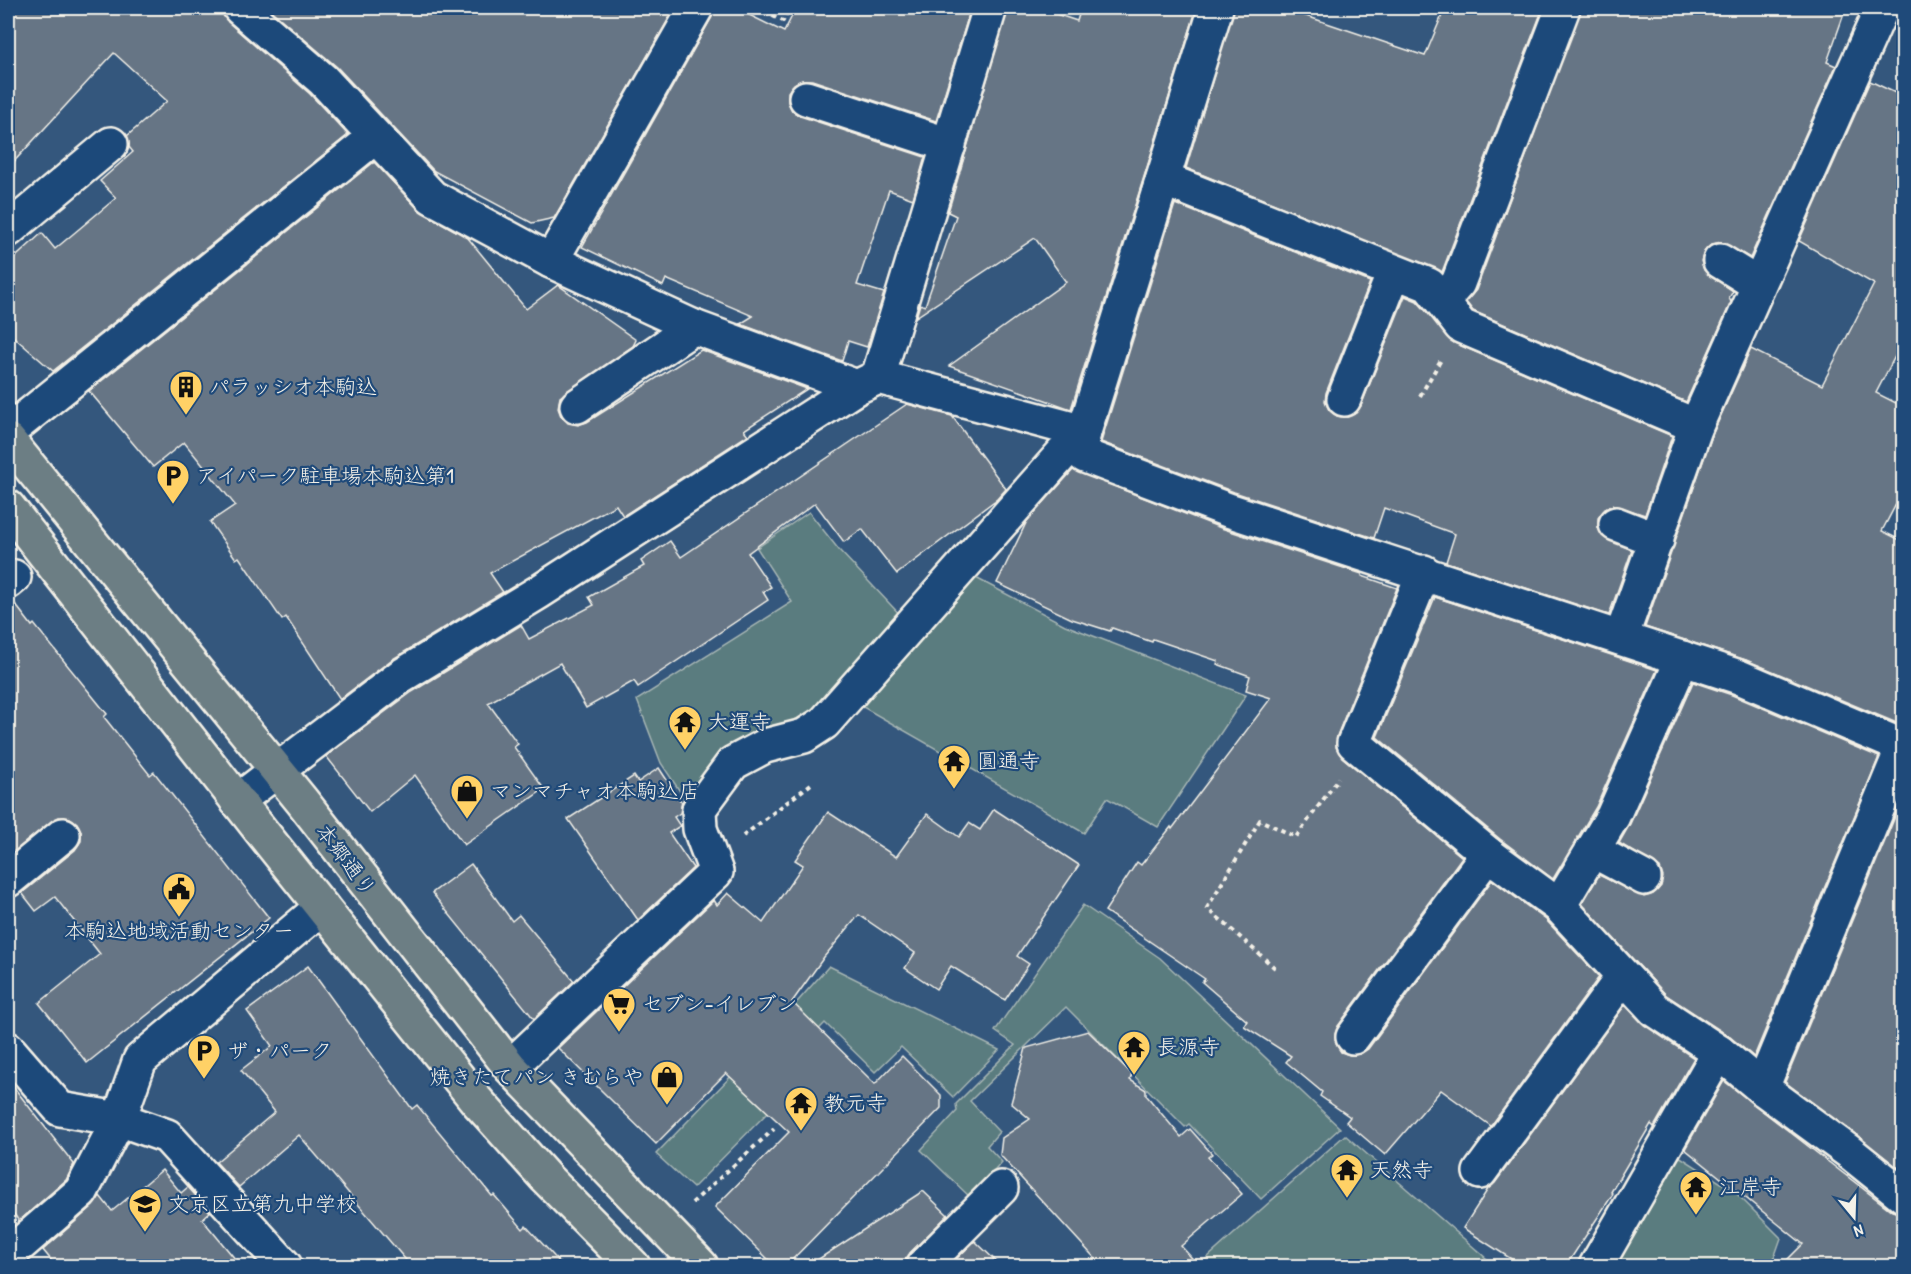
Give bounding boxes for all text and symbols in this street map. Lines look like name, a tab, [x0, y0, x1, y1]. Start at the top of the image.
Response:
building icon: パラッシオ本駒込	[168, 369, 204, 416]
place label: パラッシオ本駒込	[209, 372, 377, 401]
parking icon: アイパーク駐車場本駒込第1	[155, 458, 191, 505]
place label: アイパーク駐車場本駒込第1	[196, 461, 454, 490]
temple icon: 大運寺	[667, 704, 703, 751]
place label: 大運寺	[708, 707, 771, 736]
temple icon: 圓通寺	[936, 743, 972, 790]
place label: 圓通寺	[977, 746, 1040, 775]
shop icon: マンマチャオ本駒込店	[449, 773, 485, 820]
place label: マンマチャオ本駒込店	[490, 776, 700, 805]
street label: 本郷通り	[310, 817, 383, 902]
public building icon: 本駒込地域活動センター	[161, 871, 197, 918]
place label: 本駒込地域活動センター	[64, 916, 294, 945]
supermarket icon: セブン-イレブン	[601, 986, 637, 1033]
place label: セブン-イレブン	[642, 989, 797, 1018]
temple icon: 長源寺	[1116, 1029, 1152, 1076]
place label: 長源寺	[1157, 1032, 1220, 1061]
parking icon: ザ・パーク	[186, 1033, 222, 1080]
place label: ザ・パーク	[227, 1036, 332, 1065]
shop icon: 焼きたてパン きむらや	[649, 1059, 685, 1106]
place label: 焼きたてパン きむらや	[430, 1062, 644, 1091]
temple icon: 教元寺	[783, 1085, 819, 1132]
place label: 教元寺	[824, 1088, 887, 1117]
temple icon: 天然寺	[1329, 1152, 1365, 1199]
place label: 天然寺	[1370, 1155, 1433, 1184]
temple icon: 江岸寺	[1678, 1169, 1714, 1216]
place label: 江岸寺	[1719, 1172, 1782, 1201]
school or university icon: 文京区立第九中学校	[127, 1186, 163, 1233]
north arrow	[1824, 1187, 1884, 1247]
place label: 文京区立第九中学校	[168, 1189, 357, 1218]
text: N	[1851, 1219, 1866, 1243]

